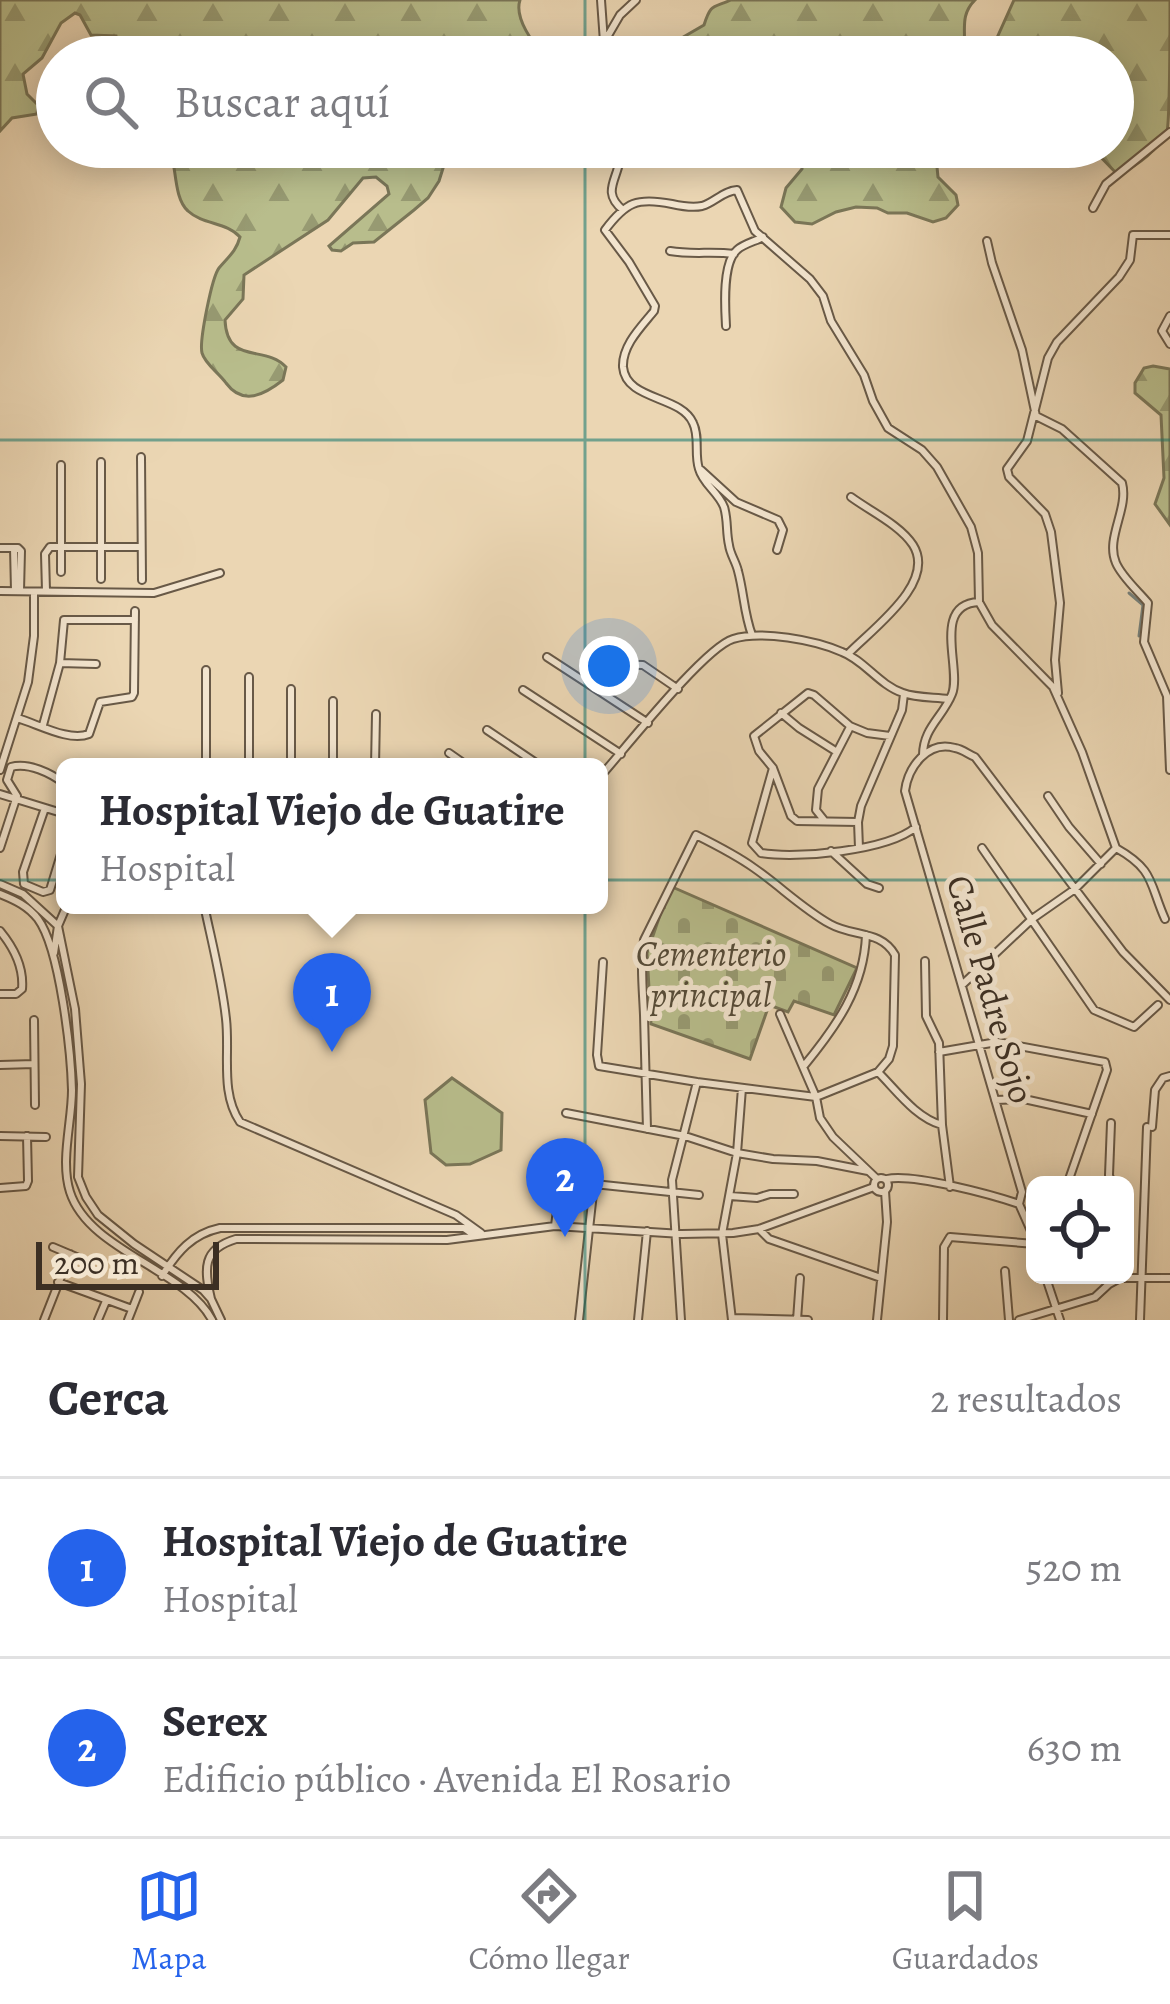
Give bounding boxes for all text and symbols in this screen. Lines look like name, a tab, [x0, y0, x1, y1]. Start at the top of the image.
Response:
search box	[36, 36, 1134, 168]
icon: search	[78, 69, 144, 135]
text: Buscar aquí	[174, 71, 390, 133]
your location	[579, 636, 639, 696]
popup	[56, 758, 608, 914]
text: Hospital Viejo de Guatire	[99, 779, 565, 841]
text: Hospital	[99, 841, 235, 894]
street label: Calle Padre Sojo	[935, 869, 1047, 1109]
park label: Cementerio principal	[636, 929, 786, 1019]
pin: 1	[293, 953, 371, 1052]
pin: 2	[526, 1138, 604, 1237]
map controls	[1026, 1176, 1134, 1284]
button: locate	[1026, 1176, 1134, 1284]
scale bar	[36, 1236, 219, 1289]
text: 200 m	[54, 1240, 139, 1285]
text: Cerca	[48, 1363, 169, 1433]
text: 2 resultados	[930, 1372, 1122, 1425]
text: Hospital Viejo de Guatire	[162, 1510, 628, 1572]
text: 1	[80, 1541, 94, 1594]
text: 520 m	[1026, 1541, 1122, 1594]
text: Hospital	[162, 1572, 298, 1625]
text: Serex	[162, 1690, 267, 1752]
text: 2	[78, 1721, 96, 1774]
text: 630 m	[1027, 1721, 1122, 1774]
text: Edificio público · Avenida El Rosario	[162, 1752, 731, 1805]
tab: Mapa	[131, 1863, 207, 1980]
tab: Cómo llegar	[468, 1863, 630, 1980]
tab: Guardados	[892, 1863, 1039, 1980]

